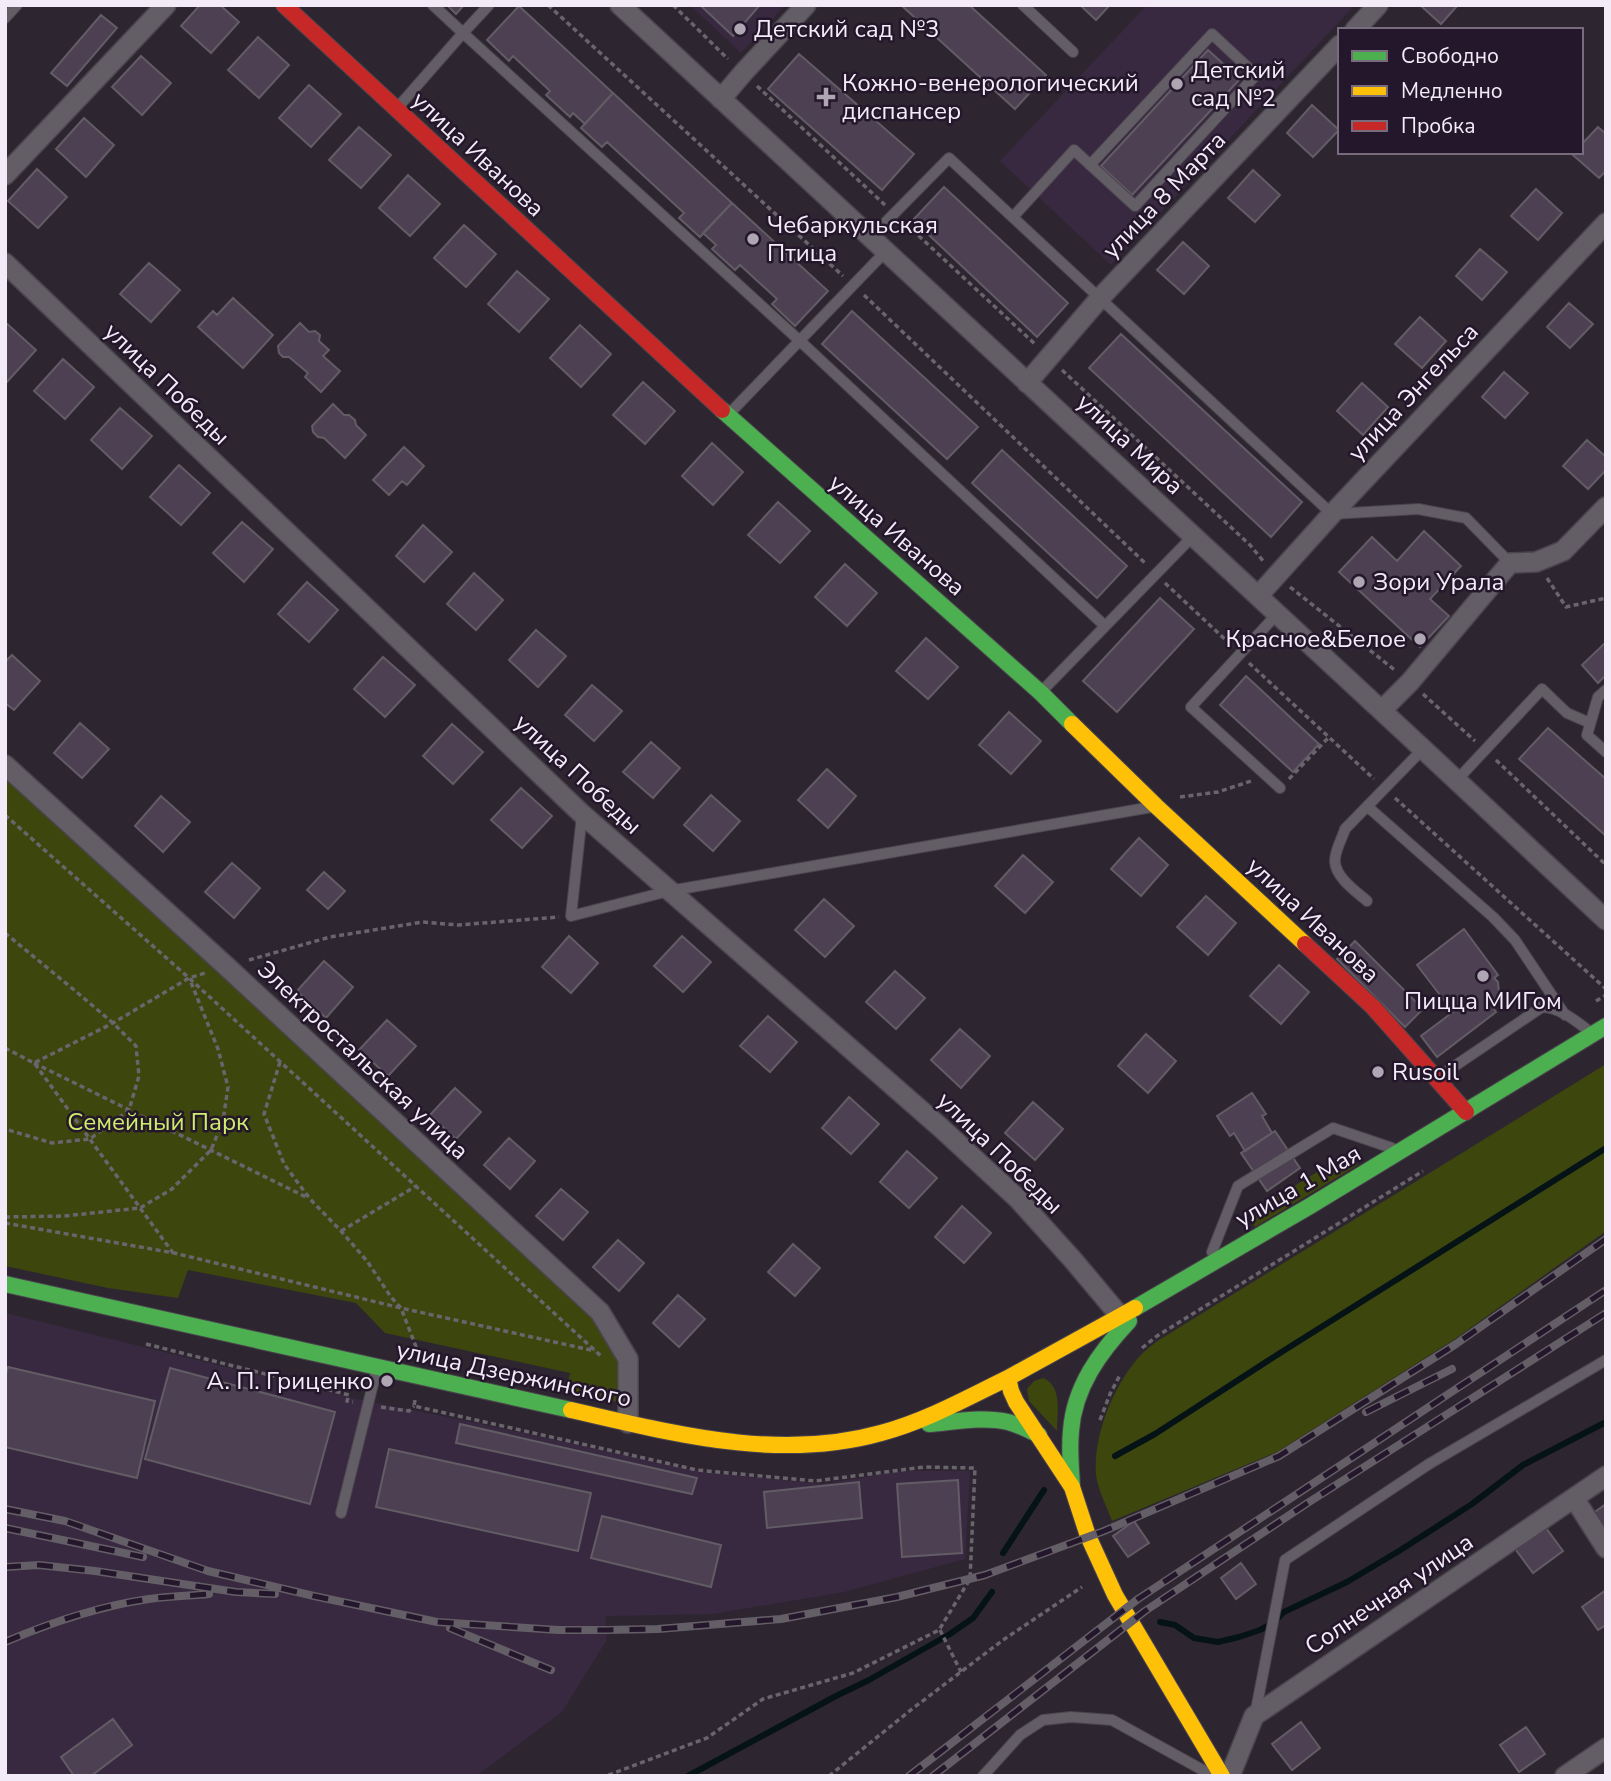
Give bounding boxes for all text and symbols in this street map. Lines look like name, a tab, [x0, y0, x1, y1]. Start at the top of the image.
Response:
place label: Детский сад №3	[754, 13, 939, 45]
marker: Детский сад №3	[732, 21, 748, 37]
legend	[1338, 28, 1583, 154]
text: Свободно	[1401, 42, 1499, 70]
place label: Детский сад №2	[1191, 54, 1285, 114]
place label: Кожно-венерологический диспансер	[842, 67, 1139, 127]
marker: Детский сад №2	[1169, 76, 1185, 92]
text: Медленно	[1401, 77, 1503, 105]
street label: улица Иванова	[405, 84, 551, 224]
marker: Кожно-венерологический диспансер	[816, 87, 836, 107]
text: Пробка	[1401, 112, 1475, 140]
street label: улица 8 Марта	[1095, 125, 1233, 265]
place label: Чебаркульская Птица	[767, 209, 938, 269]
marker: Чебаркульская Птица	[745, 231, 761, 247]
street label: улица Победы	[97, 316, 237, 452]
street label: улица Энгельса	[1341, 316, 1485, 468]
street label: улица Мира	[1070, 386, 1190, 502]
street label: улица Иванова	[822, 467, 972, 603]
place label: Зори Урала	[1373, 566, 1504, 598]
marker: Зори Урала	[1351, 574, 1367, 590]
place label: Красное&Белое	[1226, 623, 1406, 655]
marker: Красное&Белое	[1412, 631, 1428, 647]
street label: улица Победы	[507, 707, 649, 841]
street label: улица Иванова	[1240, 850, 1386, 990]
street label: Электростальская улица	[250, 953, 476, 1167]
marker: Пицца МИГом	[1475, 968, 1491, 984]
place label: Пицца МИГом	[1404, 985, 1562, 1017]
place label: Rusoil	[1392, 1056, 1459, 1088]
marker: Rusoil	[1370, 1064, 1386, 1080]
street label: улица Победы	[930, 1085, 1070, 1221]
park label: Семейный Парк	[67, 1106, 249, 1138]
street label: улица 1 Мая	[1229, 1137, 1367, 1235]
street label: улица Дзержинского	[394, 1333, 634, 1415]
place label: А. П. Гриценко	[207, 1365, 373, 1397]
marker: А. П. Гриценко	[379, 1373, 395, 1389]
street label: Солнечная улица	[1299, 1526, 1479, 1662]

